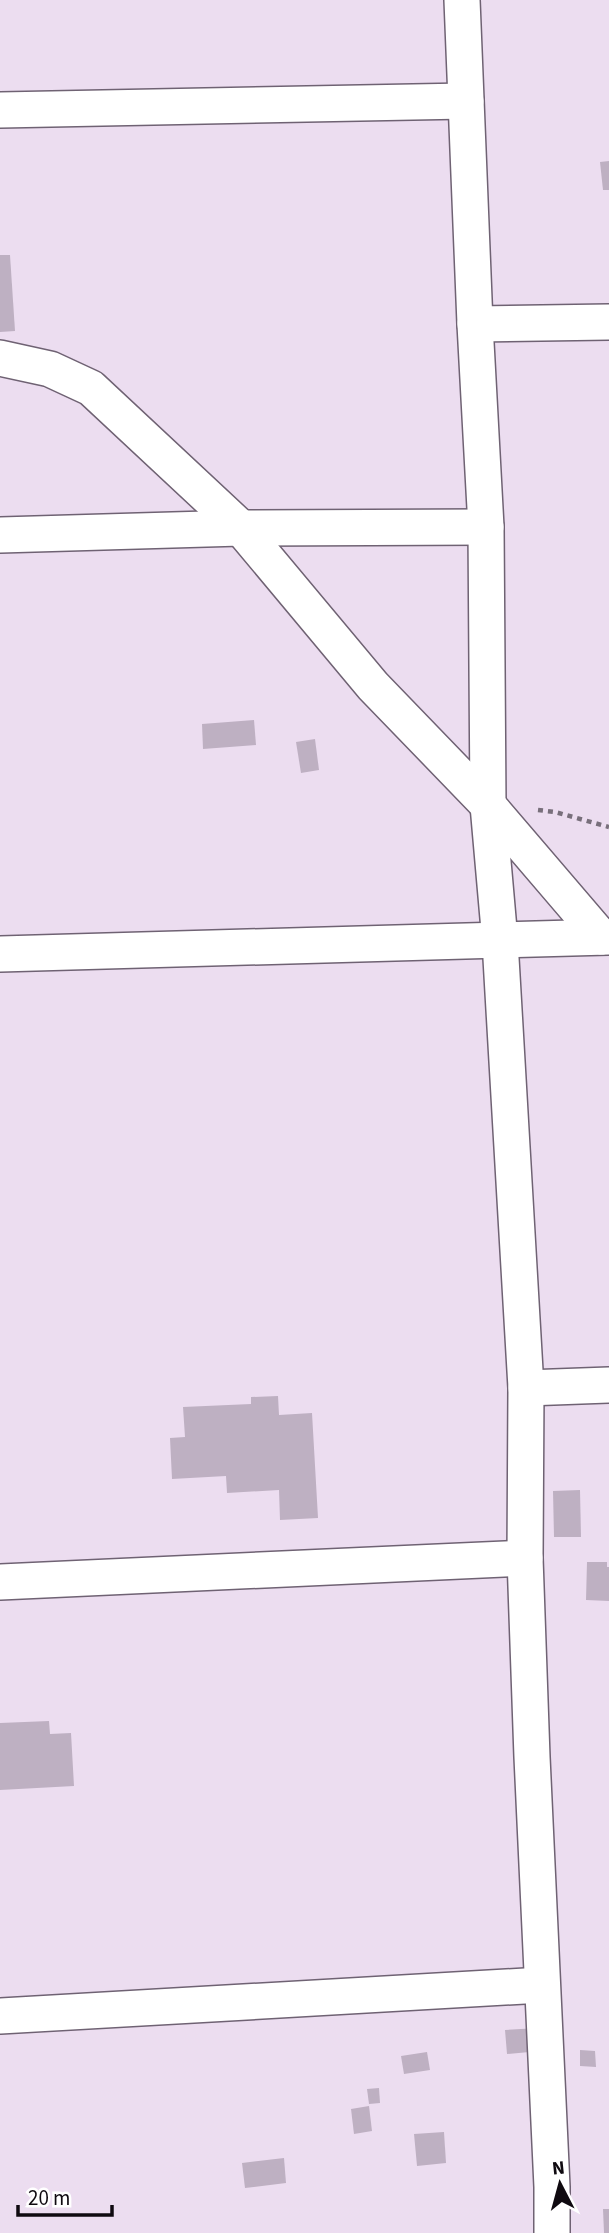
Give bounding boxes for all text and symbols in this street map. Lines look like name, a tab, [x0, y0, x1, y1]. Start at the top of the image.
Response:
north arrow	[525, 2149, 595, 2219]
text: N	[551, 2154, 566, 2183]
scale bar	[18, 2174, 112, 2218]
text: 20 m	[28, 2183, 70, 2213]

